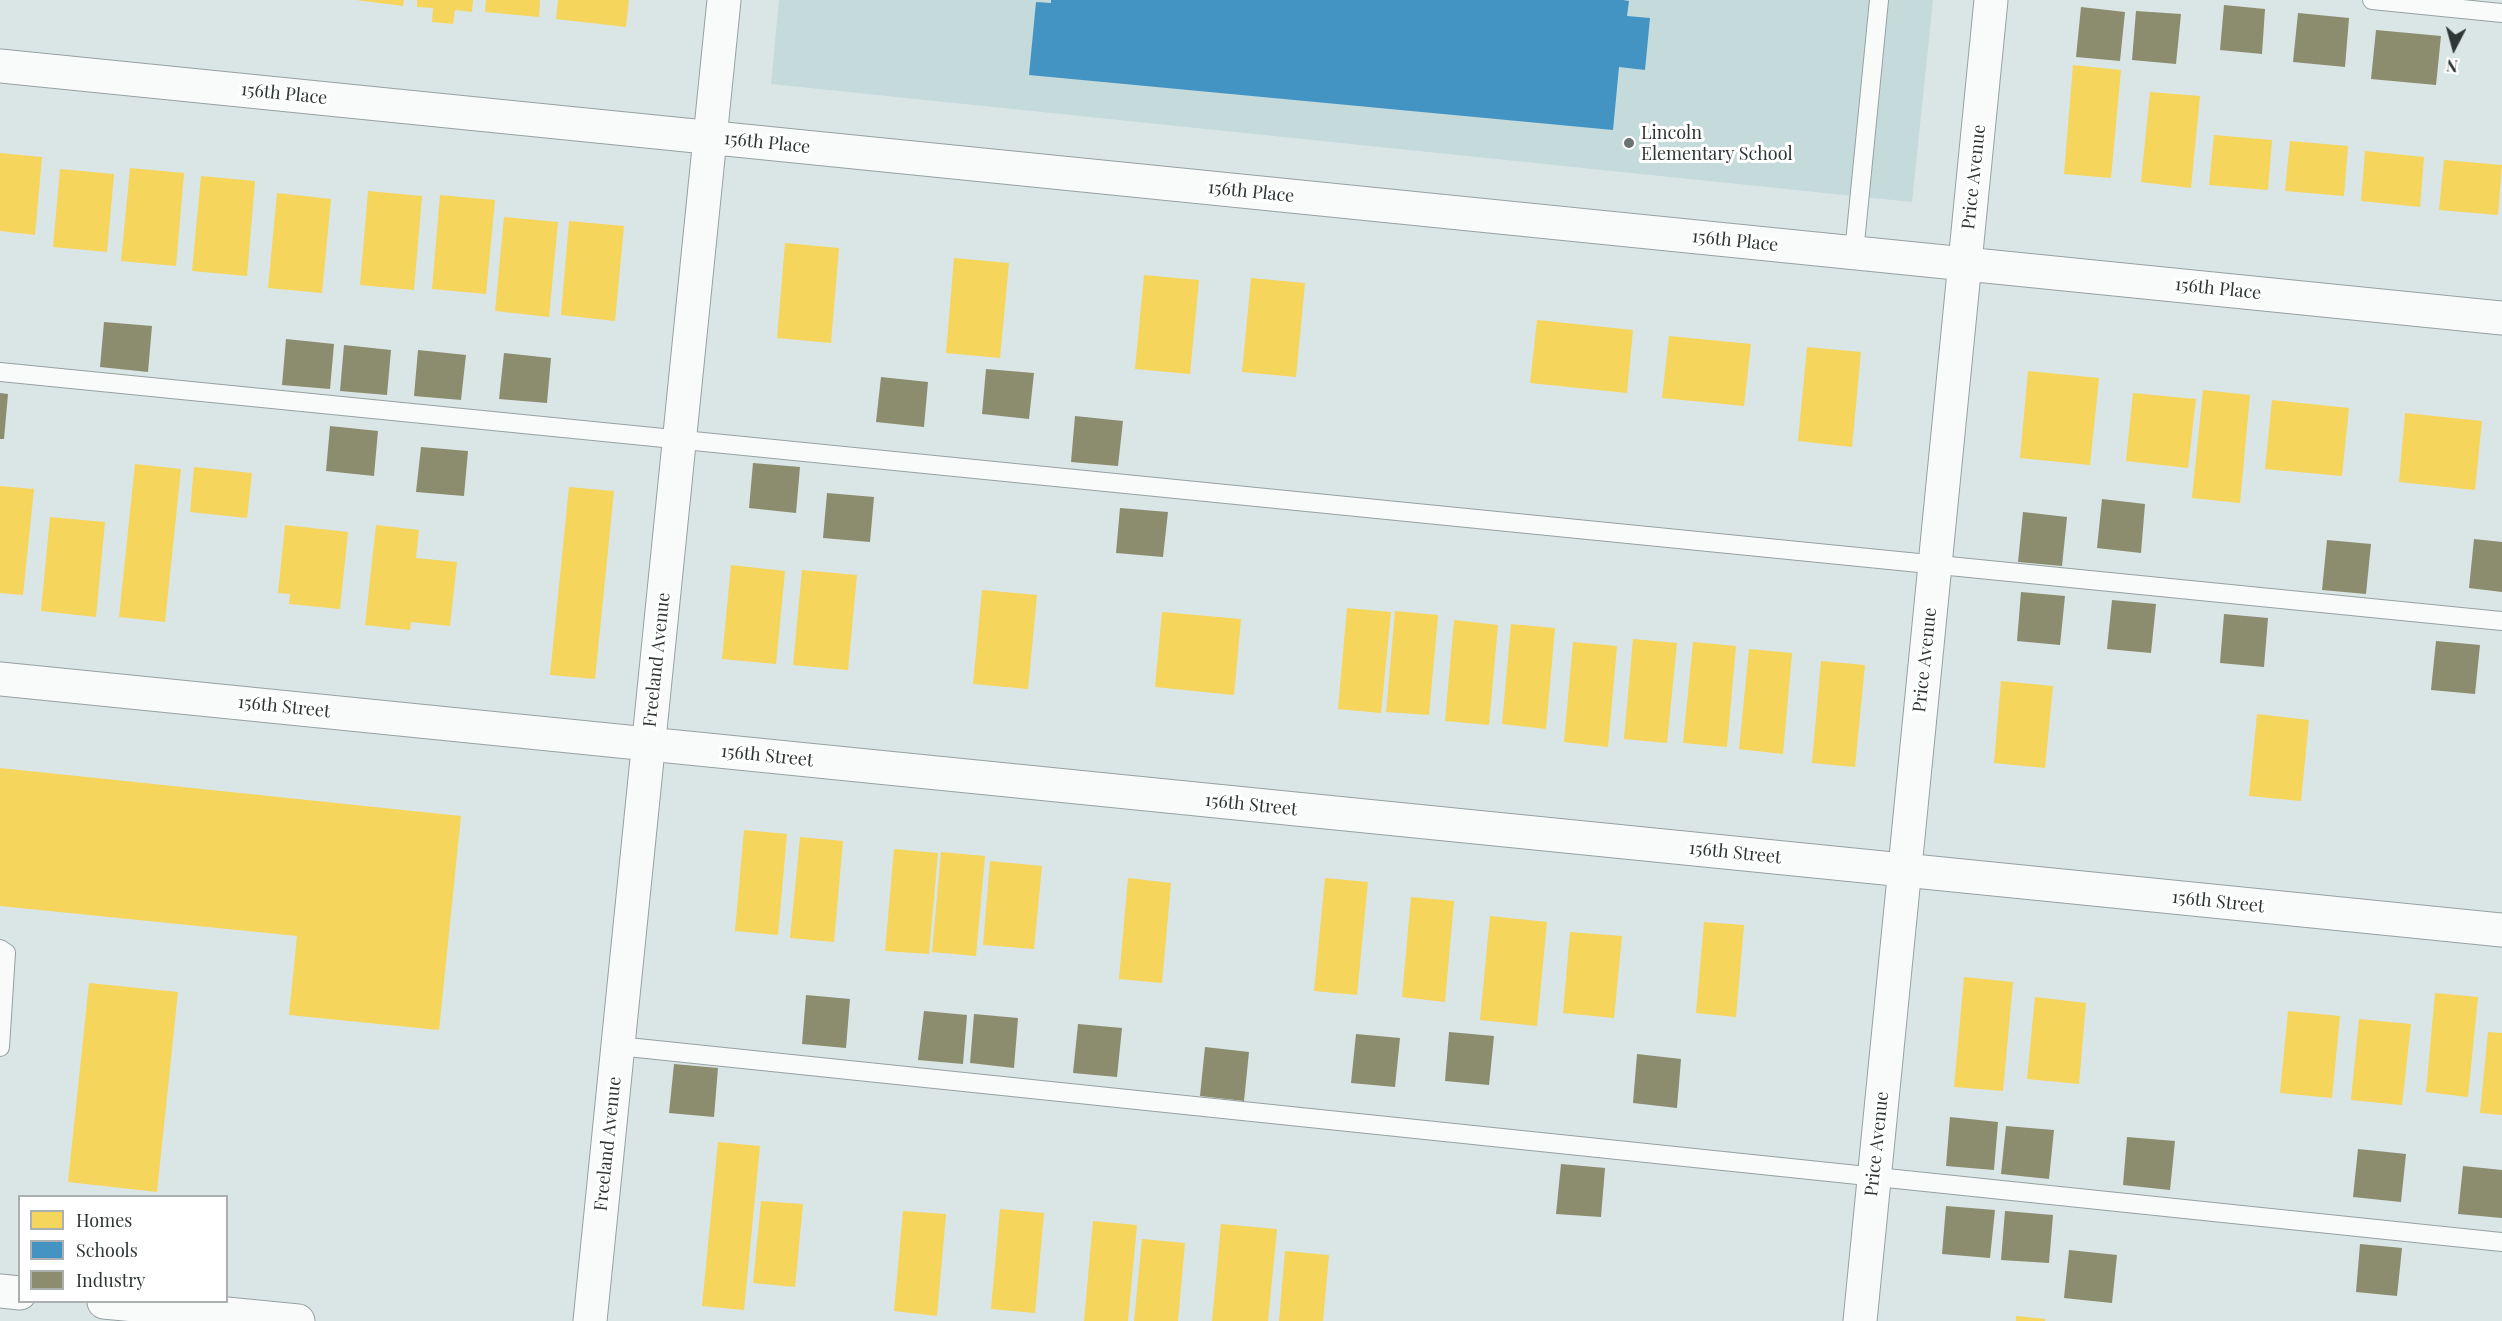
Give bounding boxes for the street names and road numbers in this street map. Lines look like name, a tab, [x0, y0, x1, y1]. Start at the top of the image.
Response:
street label: 156th Place	[240, 79, 328, 109]
street label: Price Avenue	[1958, 123, 1990, 231]
street label: 156th Place	[723, 128, 811, 158]
street label: 156th Place	[1207, 177, 1295, 207]
street label: 156th Place	[1691, 226, 1779, 256]
street label: 156th Place	[2174, 274, 2262, 304]
street label: Freeland Avenue	[639, 592, 675, 728]
street label: Price Avenue	[1909, 606, 1941, 714]
street label: 156th Street	[237, 691, 331, 723]
street label: 156th Street	[720, 740, 814, 772]
street label: 156th Street	[1204, 789, 1298, 821]
street label: 156th Street	[1688, 837, 1782, 869]
street label: 156th Street	[2171, 886, 2265, 918]
street label: Freeland Avenue	[590, 1076, 626, 1212]
street label: Price Avenue	[1861, 1090, 1893, 1198]

